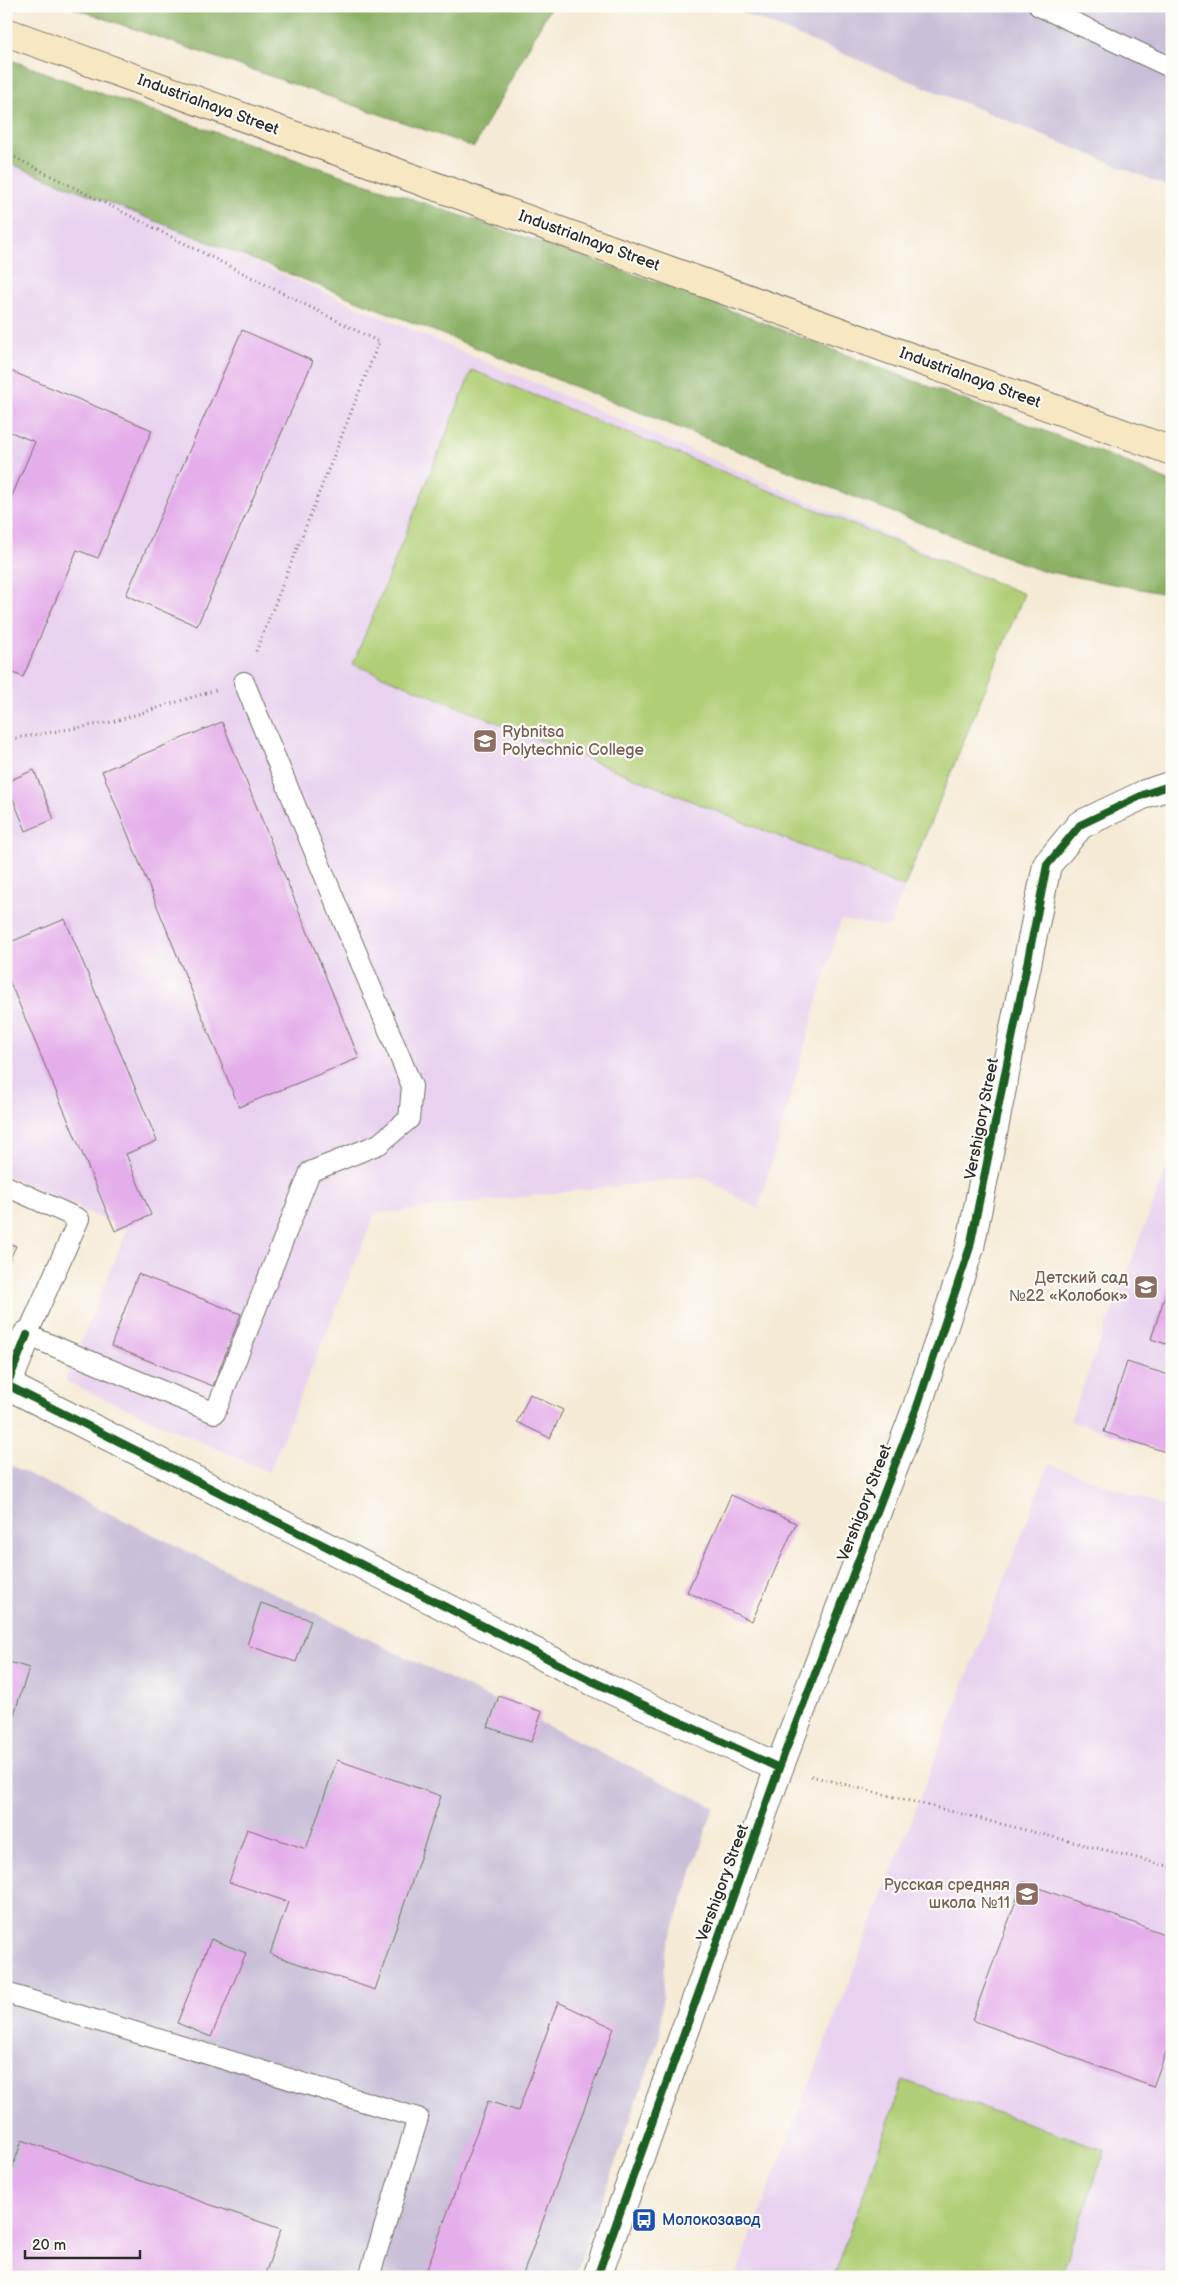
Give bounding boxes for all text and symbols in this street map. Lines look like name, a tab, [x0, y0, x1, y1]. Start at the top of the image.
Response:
street label: Industrialnaya Street	[135, 71, 281, 139]
street label: Industrialnaya Street	[516, 207, 662, 275]
street label: Industrialnaya Street	[897, 344, 1043, 412]
place label: Rybnitsa Polytechnic College	[502, 723, 644, 760]
school or university icon: Rybnitsa Polytechnic College	[472, 728, 498, 754]
street label: Vershigory Street	[961, 1057, 1003, 1181]
place label: Детский сад №22 «Колобок»	[1009, 1269, 1128, 1306]
school or university icon: Детский сад №22 «Колобок»	[1133, 1274, 1159, 1300]
street label: Vershigory Street	[834, 1442, 896, 1564]
street label: Vershigory Street	[693, 1822, 753, 1944]
place label: Русская средняя школа №11	[884, 1876, 1010, 1913]
school or university icon: Русская средняя школа №11	[1014, 1881, 1040, 1907]
bus stop icon: Молокозавод	[631, 2207, 657, 2233]
place label: Молокозавод	[662, 2211, 761, 2230]
scale bar	[25, 2228, 140, 2260]
text: 20 m	[32, 2236, 66, 2255]

